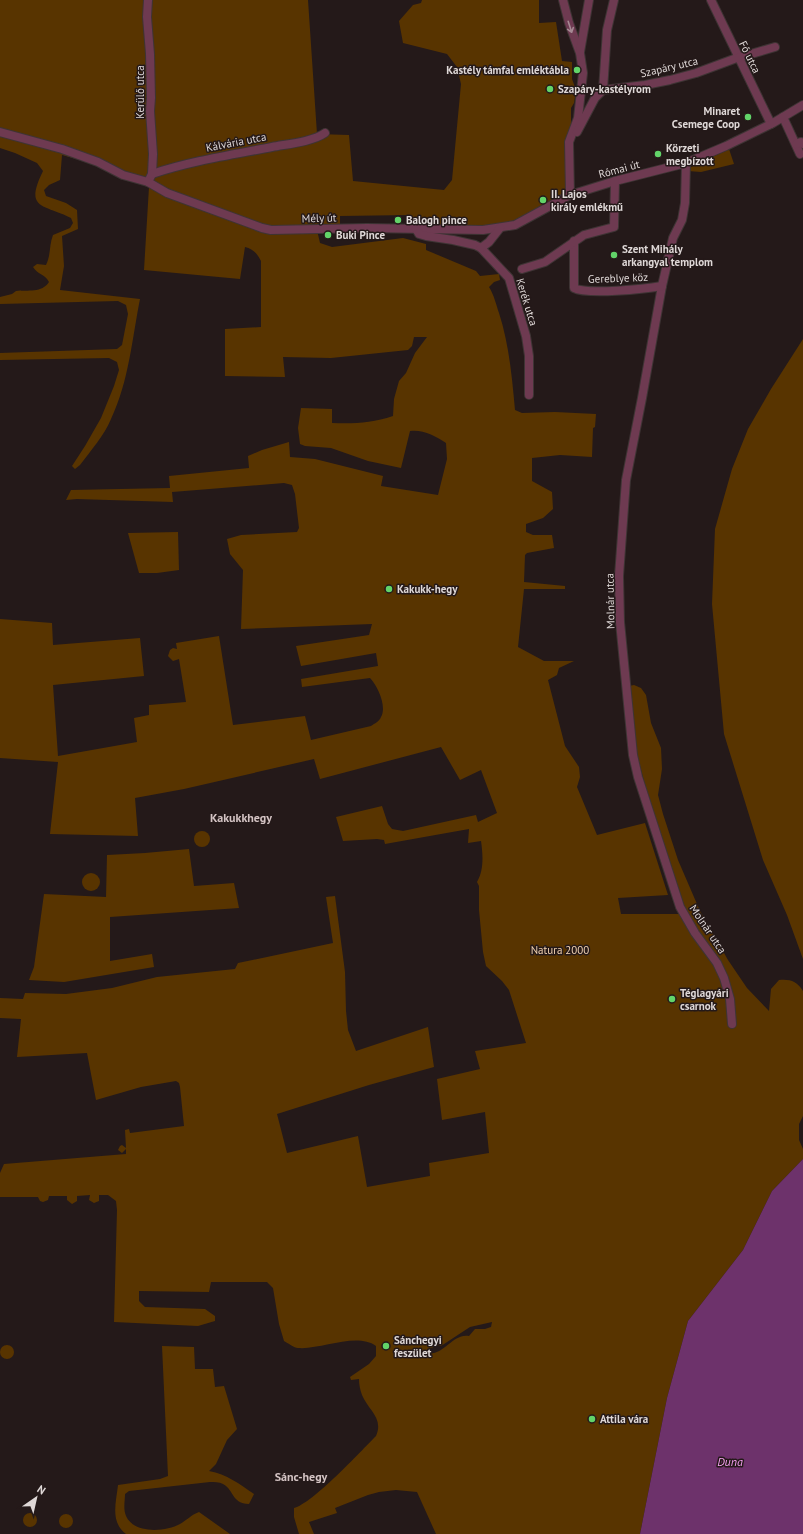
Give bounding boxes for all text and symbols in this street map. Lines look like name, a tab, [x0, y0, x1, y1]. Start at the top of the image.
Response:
one-way arrow	[567, 20, 574, 33]
street label: Fő utca	[736, 38, 764, 76]
street label: Szapáry utca	[639, 54, 699, 80]
place label: Kastély támfal emléktábla	[446, 63, 569, 77]
street label: Kerülő utca	[133, 65, 147, 119]
marker: Kastély támfal emléktábla	[572, 65, 582, 75]
place label: Szapáry-kastélyrom	[558, 82, 651, 96]
marker: Szapáry-kastélyrom	[545, 84, 555, 94]
place label: Minaret Csemege Coop	[672, 104, 740, 131]
marker: Minaret Csemege Coop	[743, 112, 753, 122]
street label: Kálvária utca	[205, 129, 267, 155]
place label: Körzeti megbízott	[666, 141, 714, 168]
marker: Körzeti megbízott	[653, 149, 663, 159]
street label: Római út	[597, 157, 641, 181]
place label: II. Lajos király emlékmű	[551, 187, 623, 214]
marker: II. Lajos király emlékmű	[538, 195, 548, 205]
street label: Mély út	[301, 210, 337, 226]
place label: Balogh pince	[406, 213, 467, 227]
marker: Balogh pince	[393, 215, 403, 225]
place label: Buki Pince	[336, 228, 385, 242]
marker: Buki Pince	[323, 230, 333, 240]
place label: Szent Mihály arkangyal templom	[622, 242, 713, 269]
marker: Szent Mihály arkangyal templom	[609, 250, 619, 260]
street label: Gereblye köz	[588, 270, 648, 286]
street label: Kerék utca	[513, 277, 541, 327]
street label: Molnár utca	[603, 573, 617, 629]
place label: Kakukk-hegy	[397, 582, 458, 596]
marker: Kakukk-hegy	[384, 584, 394, 594]
district label: Kakukkhegy	[210, 810, 272, 825]
street label: Molnár utca	[687, 902, 729, 956]
park label: Natura 2000	[531, 943, 589, 957]
place label: Téglagyári csarnok	[680, 986, 729, 1013]
marker: Téglagyári csarnok	[667, 994, 677, 1004]
place label: Sánchegyi feszület	[394, 1333, 442, 1360]
marker: Sánchegyi feszület	[381, 1341, 391, 1351]
place label: Attila vára	[600, 1412, 648, 1426]
marker: Attila vára	[587, 1414, 597, 1424]
water label: Duna	[717, 1454, 743, 1469]
district label: Sánc-hegy	[275, 1469, 328, 1484]
north arrow	[16, 1478, 56, 1518]
text: N	[35, 1482, 49, 1498]

